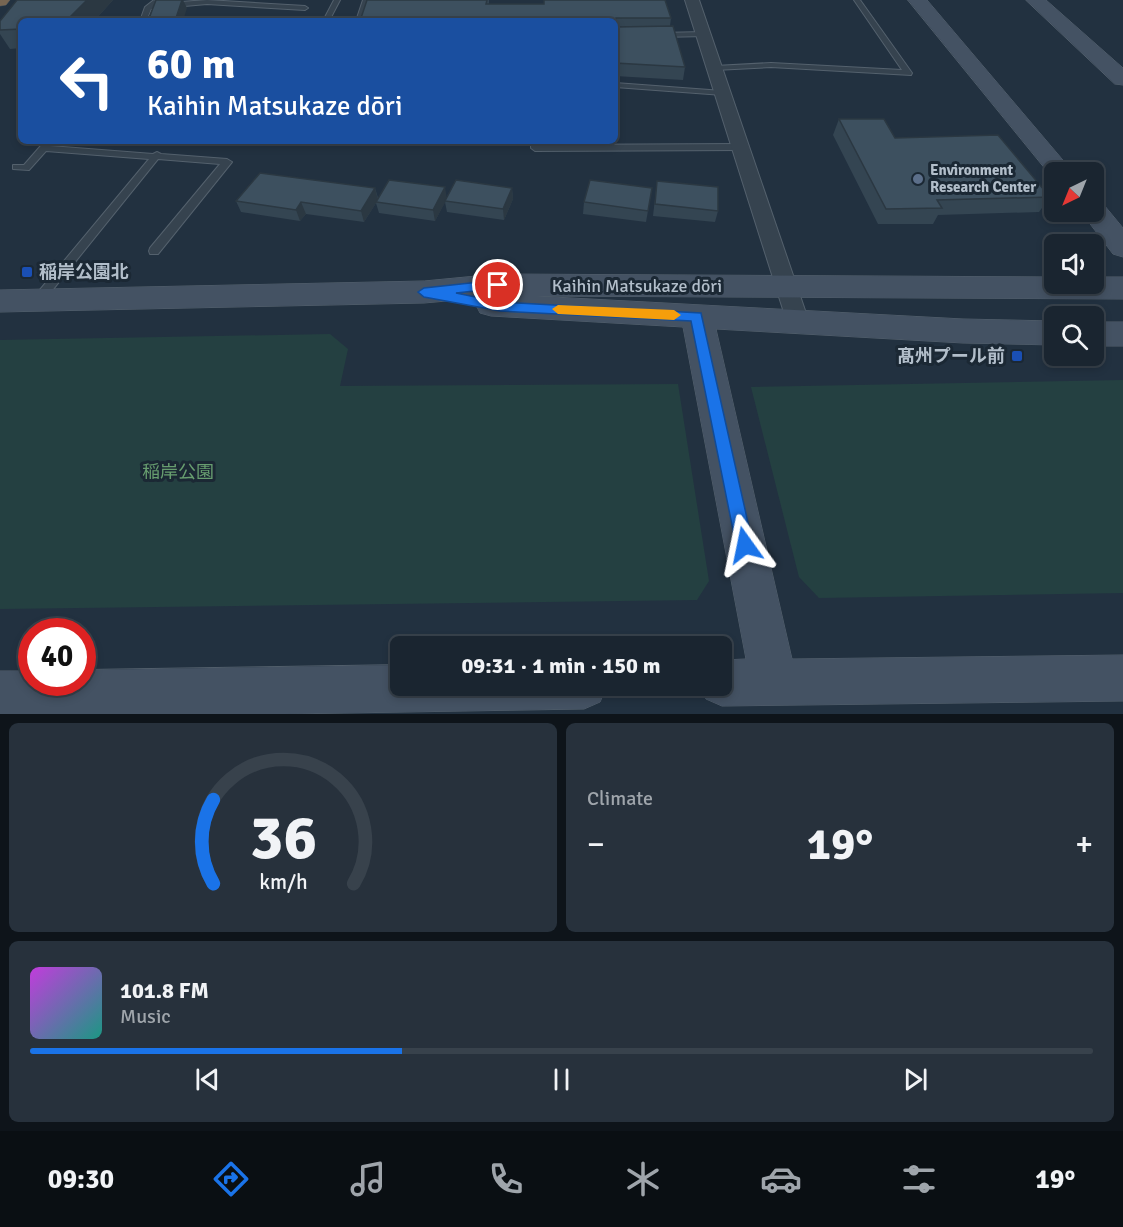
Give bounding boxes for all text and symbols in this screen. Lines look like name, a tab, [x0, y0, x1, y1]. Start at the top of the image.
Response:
text: 60 m	[147, 39, 236, 90]
icon: left	[48, 42, 126, 120]
text: Kaihin Matsukaze dōri	[147, 90, 403, 123]
place label: Environment Research Center	[930, 161, 1036, 196]
north arrow	[1044, 162, 1104, 222]
map controls	[1044, 162, 1104, 366]
marker: Environment Research Center	[911, 172, 925, 186]
button: sound	[1044, 234, 1104, 294]
pin	[472, 259, 523, 310]
place label: 稲岸公園北	[39, 261, 129, 283]
marker: 稲岸公園北	[20, 265, 34, 279]
icon: arrive	[481, 268, 514, 301]
street label: Kaihin Matsukaze dōri	[552, 275, 722, 297]
button: search	[1044, 306, 1104, 366]
place label: 髙州プール前	[897, 345, 1005, 367]
marker: 髙州プール前	[1010, 349, 1024, 363]
park label: 稲岸公園	[142, 461, 214, 483]
position arrow	[713, 513, 777, 577]
speed limit sign: 40	[18, 618, 96, 696]
text: 09:31 · 1 min · 150 m	[461, 652, 661, 679]
text: Climate	[587, 786, 653, 811]
text: 36	[249, 799, 317, 876]
text: 19°	[807, 817, 873, 872]
text: −	[587, 824, 605, 865]
text: +	[1075, 824, 1093, 865]
text: km/h	[259, 870, 307, 896]
text: 101.8 FM	[120, 977, 209, 1004]
text: Music	[120, 1004, 171, 1029]
icon: previous	[191, 1063, 224, 1096]
icon: pause	[545, 1063, 578, 1096]
icon: next	[899, 1063, 932, 1096]
icon: directions	[210, 1158, 252, 1200]
icon: music	[347, 1158, 389, 1200]
icon: phone	[485, 1158, 527, 1200]
icon: climate	[622, 1158, 664, 1200]
icon: car	[760, 1158, 802, 1200]
icon: filters	[898, 1158, 940, 1200]
text: 09:30	[48, 1163, 114, 1196]
text: 19°	[1035, 1163, 1075, 1196]

